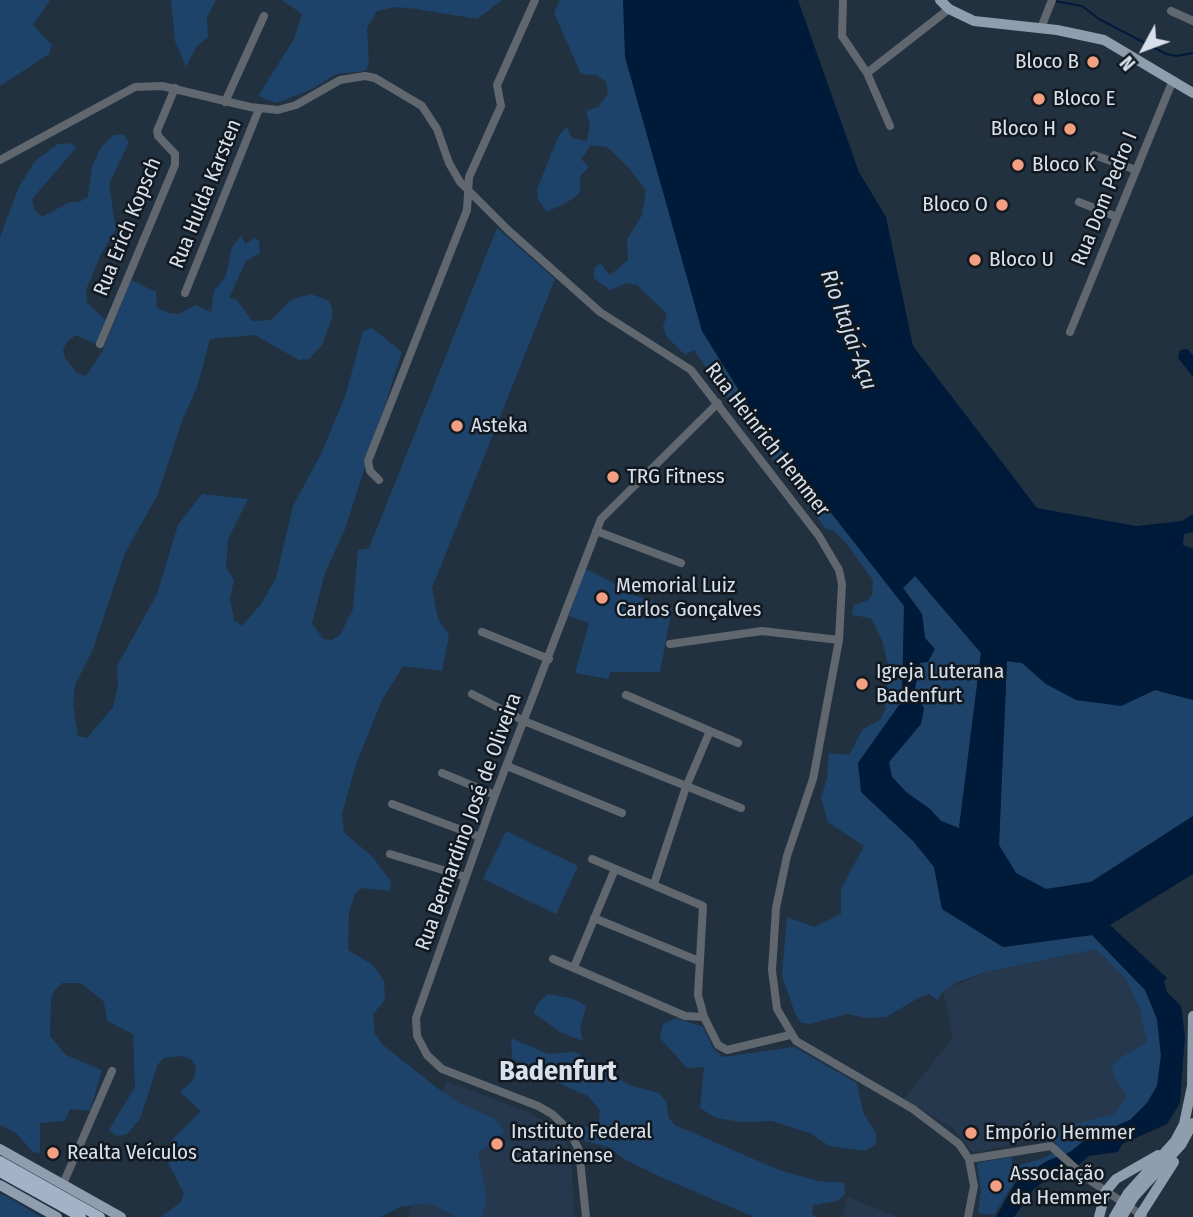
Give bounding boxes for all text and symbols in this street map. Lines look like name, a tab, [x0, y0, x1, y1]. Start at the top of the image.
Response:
north arrow	[1109, 14, 1179, 84]
place label: Bloco B	[1015, 49, 1079, 75]
text: N	[1115, 51, 1140, 75]
marker: Bloco B	[1085, 54, 1101, 70]
place label: Bloco E	[1053, 86, 1115, 112]
marker: Bloco E	[1031, 91, 1047, 107]
street label: Rua Hulda Karsten	[165, 116, 247, 272]
place label: Bloco H	[991, 116, 1056, 142]
marker: Bloco H	[1062, 121, 1078, 137]
street label: Rua Dom Pedro I	[1067, 128, 1143, 270]
place label: Bloco K	[1032, 152, 1096, 178]
street label: Rua Erich Kopsch	[89, 154, 167, 300]
marker: Bloco K	[1010, 157, 1026, 173]
place label: Bloco O	[922, 192, 988, 218]
marker: Bloco O	[994, 197, 1010, 213]
place label: Bloco U	[989, 247, 1054, 273]
marker: Bloco U	[967, 252, 983, 268]
water label: Rio Itajaí-Açu	[814, 266, 882, 394]
street label: Rua Heinrich Hemmer	[699, 358, 835, 522]
place label: Asteka	[471, 413, 528, 439]
marker: Asteka	[449, 418, 465, 434]
place label: TRG Fitness	[627, 464, 725, 490]
marker: TRG Fitness	[605, 469, 621, 485]
place label: Memorial Luiz Carlos Gonçalves	[616, 573, 761, 623]
marker: Memorial Luiz Carlos Gonçalves	[594, 590, 610, 606]
place label: Igreja Luterana Badenfurt	[876, 659, 1004, 709]
marker: Igreja Luterana Badenfurt	[854, 676, 870, 692]
street label: Rua Bernardino José de Oliveira	[411, 690, 527, 954]
district label: Badenfurt	[499, 1055, 617, 1089]
place label: Instituto Federal Catarinense	[511, 1119, 652, 1169]
place label: Empório Hemmer	[985, 1120, 1135, 1146]
marker: Empório Hemmer	[963, 1125, 979, 1141]
marker: Instituto Federal Catarinense	[489, 1136, 505, 1152]
place label: Realta Veículos	[67, 1140, 197, 1166]
marker: Realta Veículos	[45, 1145, 61, 1161]
place label: Associação da Hemmer	[1010, 1161, 1110, 1211]
marker: Associação da Hemmer	[988, 1178, 1004, 1194]

